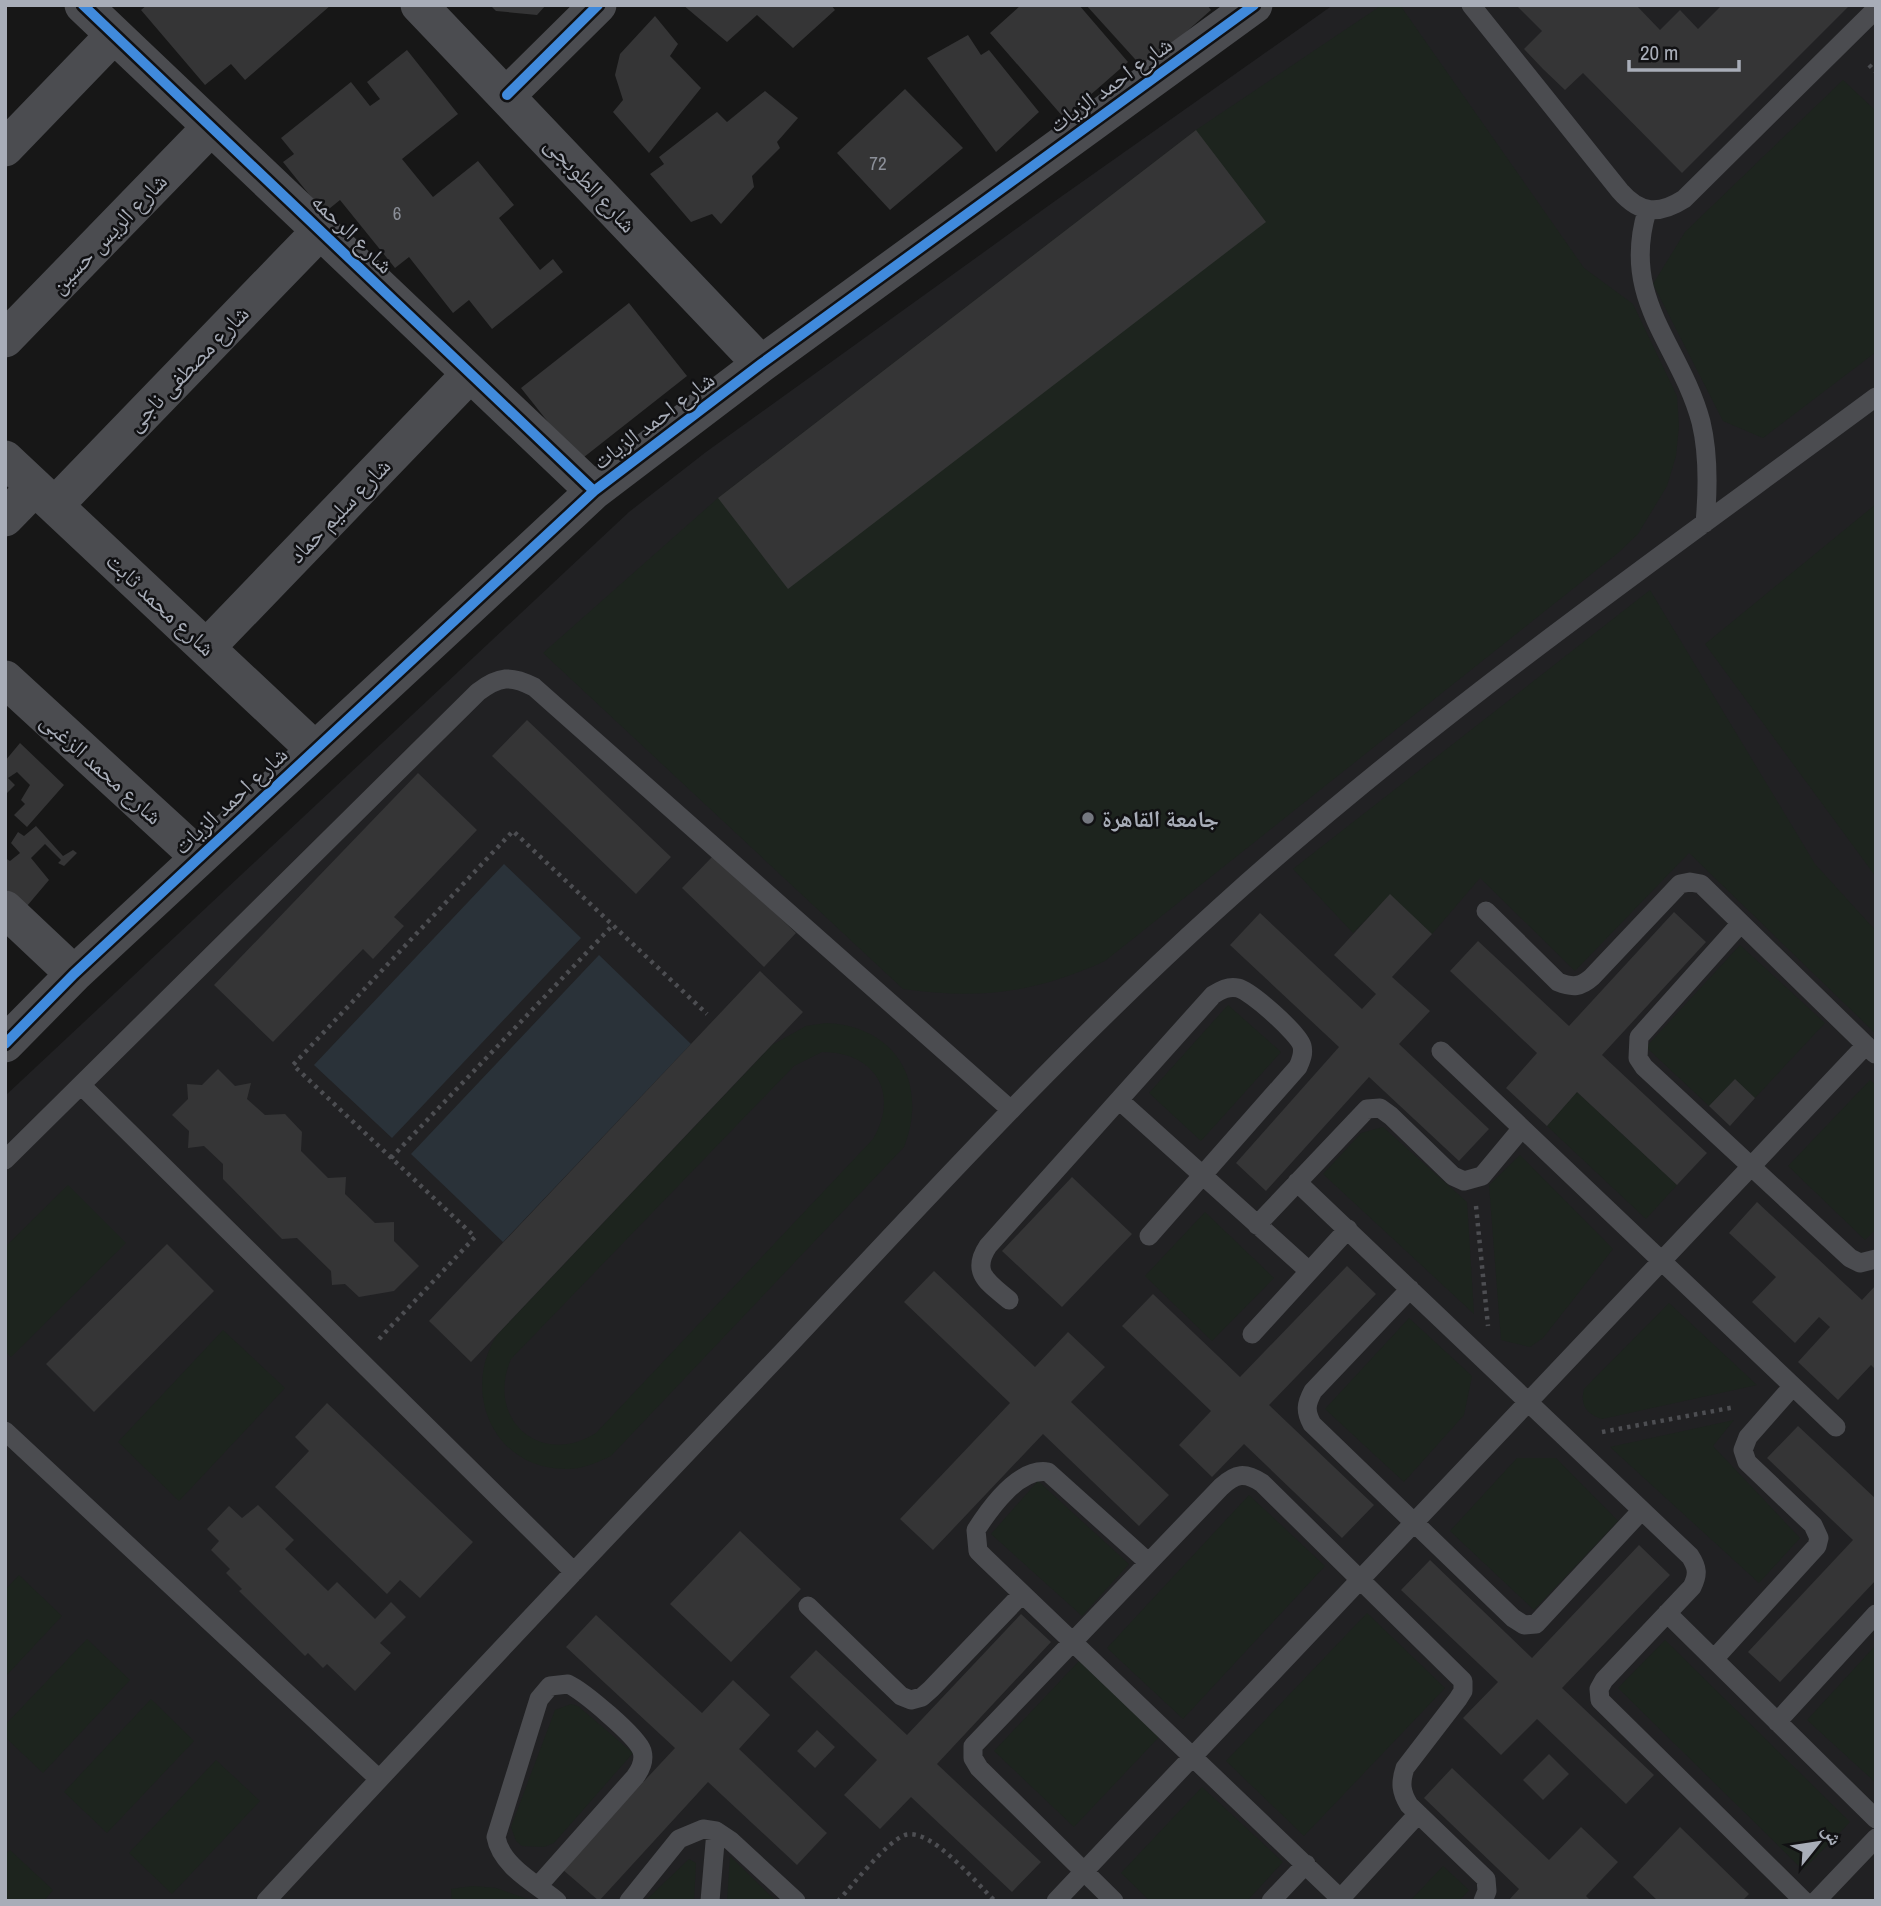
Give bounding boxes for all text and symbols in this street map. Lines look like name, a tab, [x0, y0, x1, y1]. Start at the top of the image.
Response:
scale bar	[1629, 28, 1739, 72]
street label: شارع احمد الزيات	[1042, 29, 1178, 139]
text: 20 m	[1640, 38, 1678, 67]
street label: شارع الطوبجى	[538, 129, 644, 239]
house number: 72	[869, 150, 887, 176]
street label: شارع الريس حسين	[42, 166, 174, 300]
street label: شارع الرحمه	[305, 186, 401, 280]
house number: 6	[393, 200, 401, 226]
street label: شارع مصطفى ناجى	[119, 298, 255, 438]
street label: شارع احمد الزيات	[585, 364, 721, 476]
street label: شارع سليم حماد	[281, 451, 398, 570]
street label: شارع محمد ثابت	[100, 545, 222, 663]
street label: شارع محمد الزغبى	[34, 705, 170, 831]
street label: شارع احمد الزيات	[166, 739, 294, 861]
place label: جامعة القاهرة	[1102, 803, 1219, 834]
marker: جامعة القاهرة	[1080, 810, 1096, 826]
north arrow	[1783, 1808, 1853, 1878]
text: ش	[1816, 1819, 1849, 1850]

